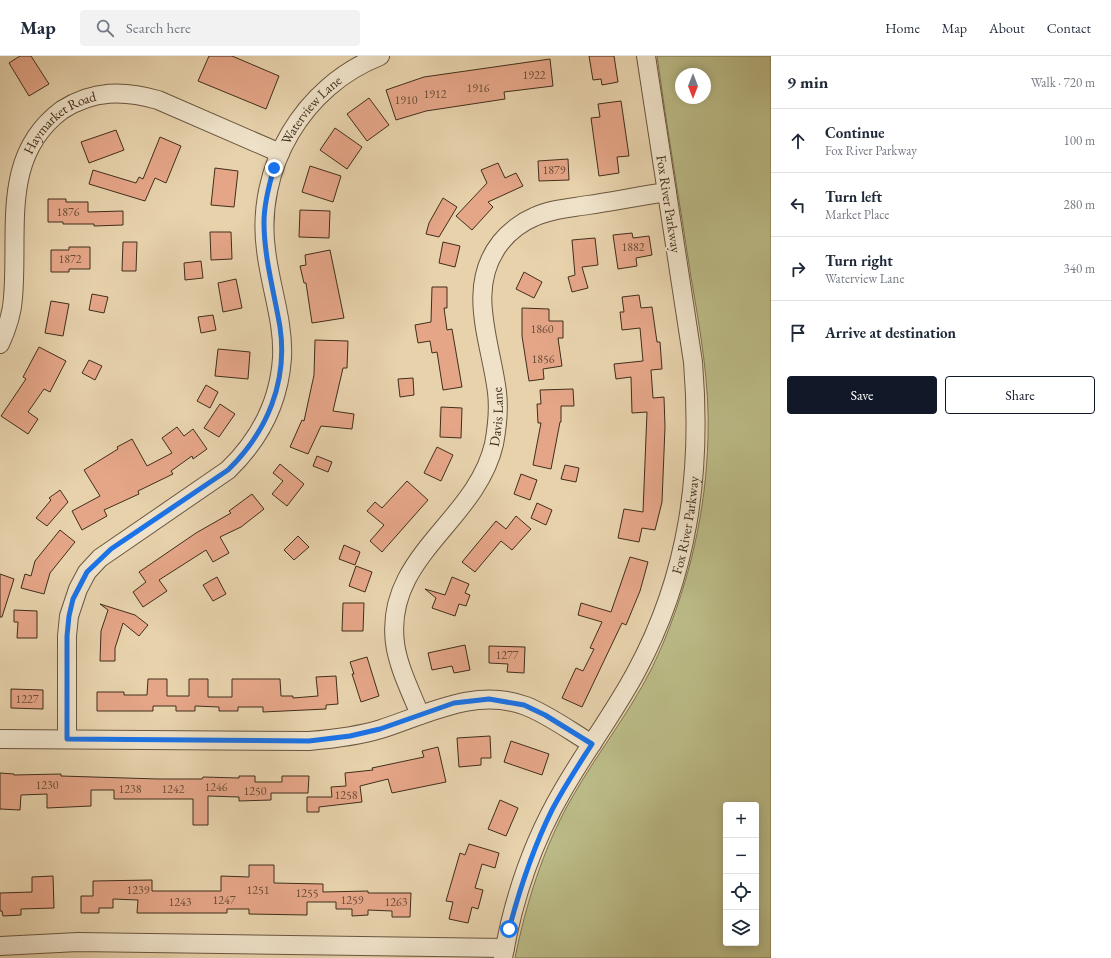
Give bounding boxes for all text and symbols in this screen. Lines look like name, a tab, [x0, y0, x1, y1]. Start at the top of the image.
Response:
search box	[80, 10, 360, 46]
text: Map	[20, 15, 56, 40]
icon: search	[94, 17, 116, 39]
text: Search here	[126, 18, 191, 37]
text: Home	[885, 19, 920, 37]
text: Map	[942, 19, 967, 37]
text: About	[989, 19, 1025, 37]
text: Contact	[1047, 19, 1091, 37]
house number: 1922	[522, 67, 546, 83]
north arrow	[675, 68, 711, 104]
street label: Waterview Lane	[277, 71, 345, 147]
text: 9 min	[787, 71, 828, 93]
text: Walk · 720 m	[1031, 74, 1095, 91]
house number: 1916	[466, 80, 490, 96]
house number: 1912	[423, 86, 447, 102]
street label: Haymarket Road	[19, 87, 99, 157]
house number: 1910	[394, 92, 418, 108]
text: Continue	[825, 123, 885, 142]
icon: ahead	[787, 130, 809, 152]
text: 100 m	[1064, 132, 1095, 149]
text: Fox River Parkway	[825, 142, 917, 159]
street label: Fox River Parkway	[652, 154, 686, 255]
route end	[265, 159, 283, 177]
house number: 1879	[542, 162, 566, 178]
text: Turn left	[825, 187, 882, 206]
icon: left	[787, 194, 809, 216]
text: 280 m	[1064, 196, 1095, 213]
house number: 1876	[56, 204, 80, 220]
text: Market Place	[825, 206, 889, 223]
house number: 1882	[621, 239, 645, 255]
house number: 1872	[58, 251, 82, 267]
text: Turn right	[825, 251, 893, 270]
icon: right	[787, 258, 809, 280]
text: 340 m	[1064, 260, 1095, 277]
text: Waterview Lane	[825, 270, 904, 287]
house number: 1860	[530, 321, 554, 337]
icon: arrive	[787, 322, 809, 344]
text: Arrive at destination	[825, 323, 956, 342]
house number: 1856	[531, 351, 555, 367]
button: Save	[787, 376, 937, 414]
button: Share	[945, 376, 1095, 414]
street label: Davis Lane	[485, 385, 507, 448]
street label: Fox River Parkway	[667, 475, 703, 576]
house number: 1277	[495, 647, 519, 663]
house number: 1227	[15, 691, 39, 707]
house number: 1230	[35, 777, 59, 793]
house number: 1246	[204, 779, 228, 795]
house number: 1238	[118, 781, 142, 797]
house number: 1242	[161, 781, 185, 797]
house number: 1250	[243, 783, 267, 799]
house number: 1258	[334, 787, 358, 803]
map controls	[723, 802, 759, 946]
button: +	[723, 802, 759, 838]
button: −	[723, 838, 759, 874]
button: locate	[723, 874, 759, 910]
house number: 1239	[126, 882, 150, 898]
house number: 1251	[246, 882, 270, 898]
house number: 1255	[295, 885, 319, 901]
house number: 1247	[212, 892, 236, 908]
house number: 1259	[340, 892, 364, 908]
house number: 1243	[168, 894, 192, 910]
house number: 1263	[384, 894, 408, 910]
button: layers	[723, 910, 759, 946]
route start	[500, 920, 518, 938]

